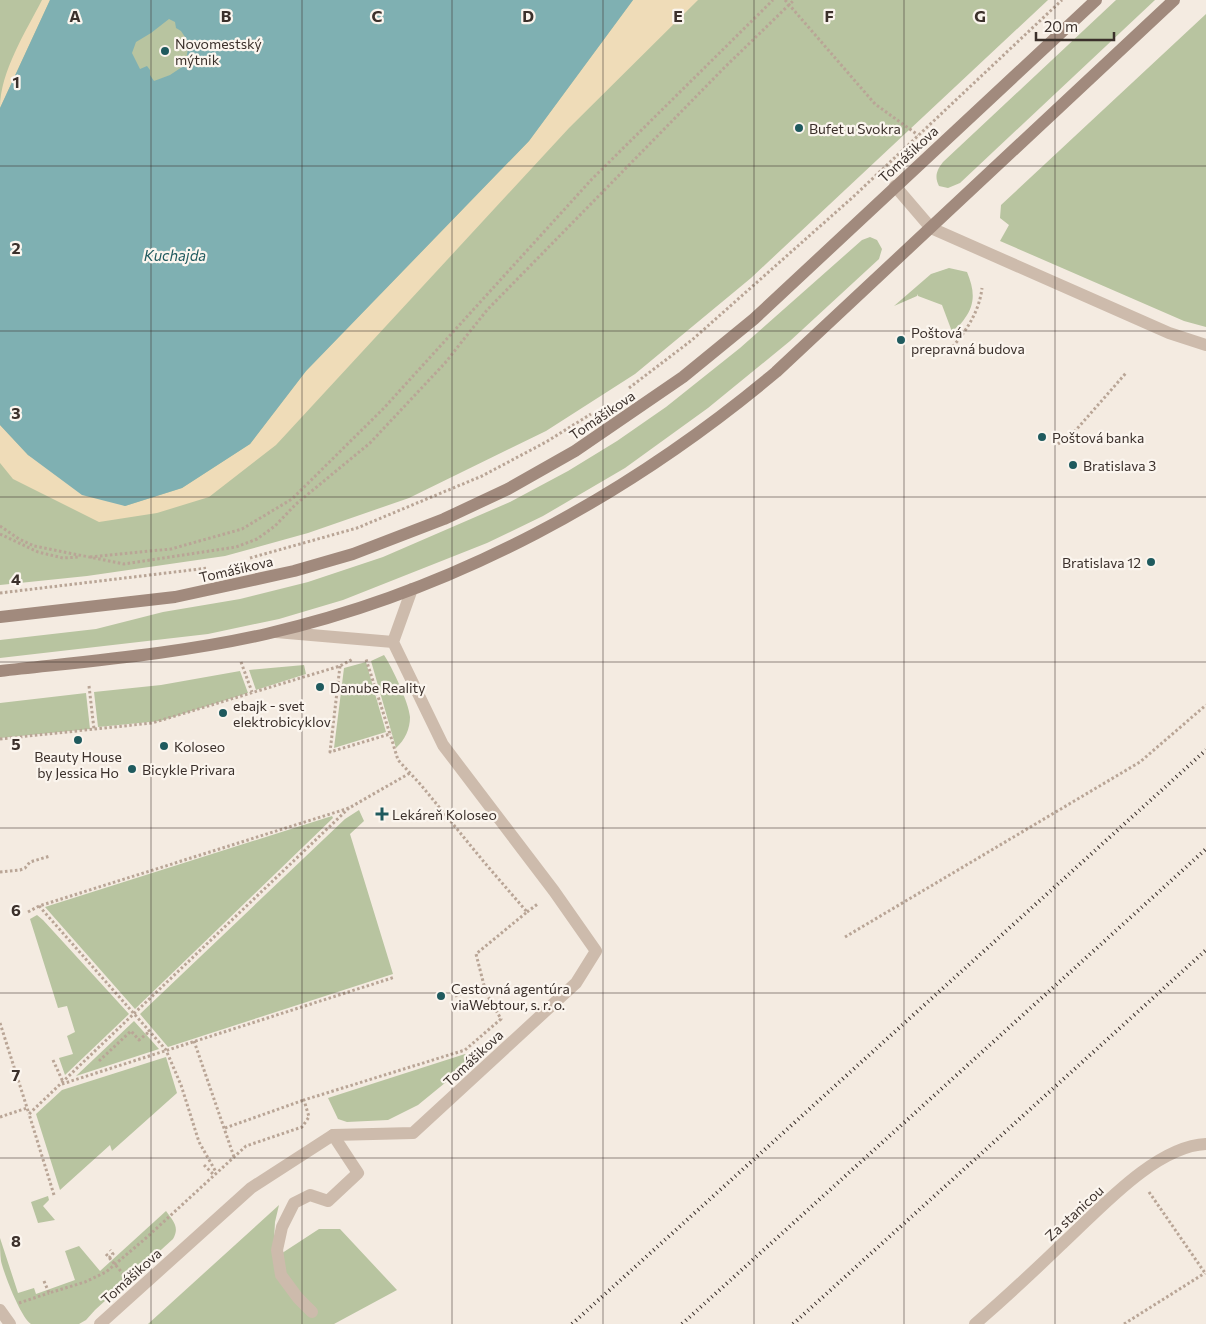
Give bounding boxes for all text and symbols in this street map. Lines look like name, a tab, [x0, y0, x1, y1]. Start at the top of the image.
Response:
text: A	[69, 6, 81, 25]
text: B	[221, 6, 232, 25]
text: C	[372, 6, 383, 25]
text: D	[522, 6, 534, 25]
text: E	[673, 6, 683, 25]
text: F	[824, 6, 834, 25]
text: G	[974, 6, 986, 25]
scale bar	[1036, 10, 1114, 42]
text: 20 m	[1044, 17, 1078, 35]
place label: Novomestský mýtnik	[175, 35, 262, 68]
marker: Novomestský mýtnik	[159, 45, 171, 57]
text: 1	[12, 72, 20, 91]
place label: Bufet u Svokra	[809, 120, 901, 137]
marker: Bufet u Svokra	[793, 122, 805, 134]
street label: Tomášikova	[875, 122, 941, 186]
text: 2	[11, 238, 21, 257]
water label: Kuchajda	[144, 246, 206, 264]
place label: Poštová prepravná budova	[911, 324, 1025, 357]
marker: Poštová prepravná budova	[895, 334, 907, 346]
street label: Tomášikova	[566, 387, 638, 443]
text: 3	[11, 403, 21, 422]
place label: Poštová banka	[1052, 429, 1144, 446]
marker: Poštová banka	[1036, 431, 1048, 443]
place label: Bratislava 3	[1083, 457, 1156, 474]
marker: Bratislava 3	[1067, 459, 1079, 471]
street label: Tomášikova	[197, 552, 275, 586]
place label: Bratislava 12	[1062, 554, 1141, 571]
marker: Bratislava 12	[1145, 556, 1157, 568]
text: 4	[11, 569, 21, 588]
place label: Danube Reality	[330, 679, 426, 696]
marker: Danube Reality	[314, 681, 326, 693]
place label: ebajk - svet elektrobicyklov	[233, 697, 331, 730]
marker: ebajk - svet elektrobicyklov	[217, 707, 229, 719]
text: 5	[11, 734, 21, 753]
marker: Beauty House by Jessica Ho	[72, 734, 84, 746]
place label: Koloseo	[174, 738, 225, 755]
marker: Koloseo	[158, 740, 170, 752]
place label: Beauty House by Jessica Ho	[34, 748, 122, 781]
place label: Bicykle Privara	[142, 761, 235, 778]
marker: Bicykle Privara	[126, 763, 138, 775]
place label: Lekáreň Koloseo	[392, 806, 497, 823]
marker: Lekáreň Koloseo	[376, 808, 388, 820]
text: 6	[11, 900, 21, 919]
place label: Cestovná agentúra viaWebtour, s. r. o.	[451, 980, 570, 1013]
marker: Cestovná agentúra viaWebtour, s. r. o.	[435, 990, 447, 1002]
street label: Tomášikova	[440, 1026, 506, 1090]
text: 7	[12, 1065, 21, 1084]
street label: Za stanicou	[1041, 1182, 1107, 1244]
text: 8	[11, 1231, 21, 1250]
street label: Tomášikova	[97, 1244, 165, 1308]

